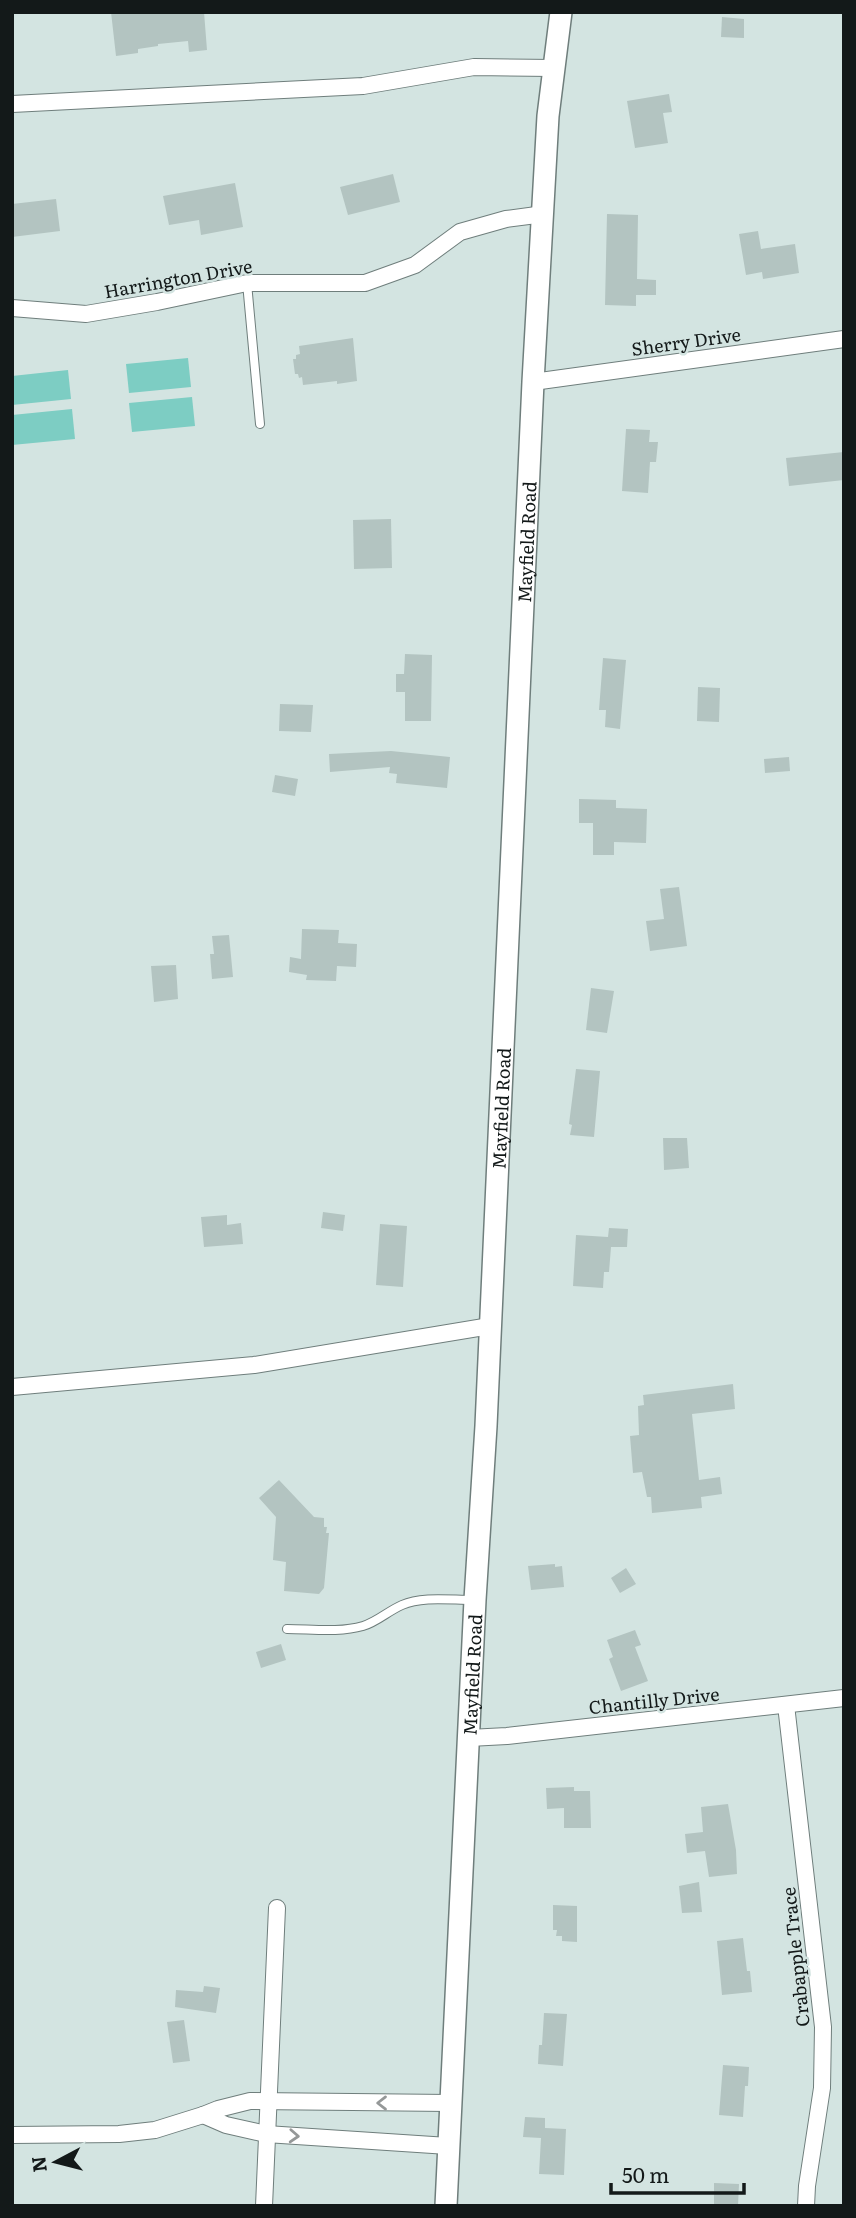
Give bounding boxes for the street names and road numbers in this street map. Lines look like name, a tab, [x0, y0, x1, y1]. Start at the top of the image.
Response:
street label: Harrington Drive	[102, 252, 254, 304]
street label: Sherry Drive	[630, 320, 742, 362]
street label: Mayfield Road	[510, 481, 542, 603]
street label: Mayfield Road	[484, 1047, 517, 1170]
street label: Mayfield Road	[455, 1613, 488, 1736]
street label: Chantilly Drive	[587, 1680, 721, 1720]
street label: Crabapple Trace	[774, 1886, 816, 2028]

